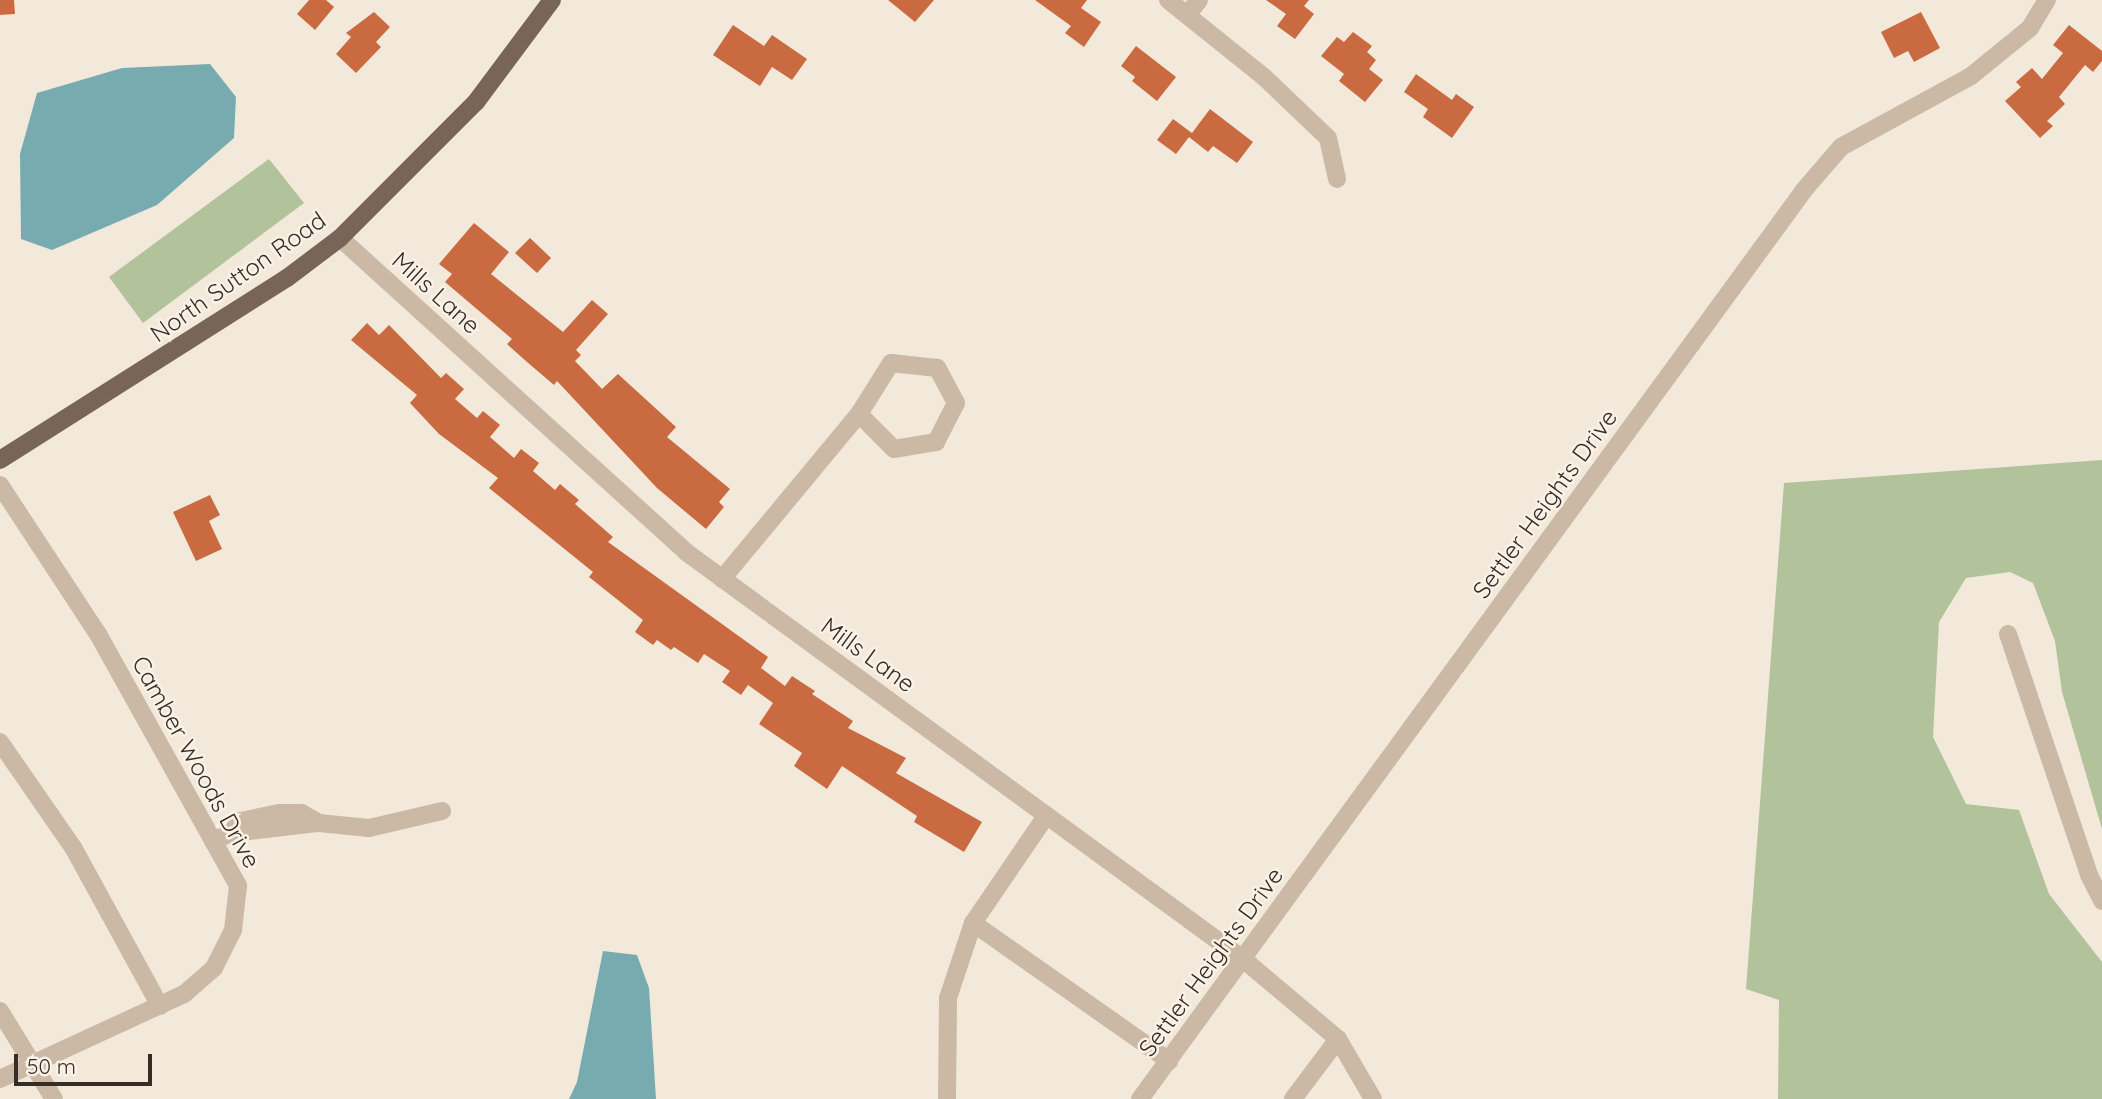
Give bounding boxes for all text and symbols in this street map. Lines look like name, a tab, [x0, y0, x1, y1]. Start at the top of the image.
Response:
street label: North Sutton Road	[145, 206, 331, 348]
street label: Mills Lane	[386, 246, 486, 340]
street label: Settler Heights Drive	[1467, 404, 1623, 604]
street label: Mills Lane	[816, 611, 920, 699]
street label: Camber Woods Drive	[126, 651, 266, 873]
street label: Settler Heights Drive	[1133, 862, 1289, 1062]
scale bar	[18, 1040, 156, 1084]
text: 50 m	[27, 1053, 76, 1079]

